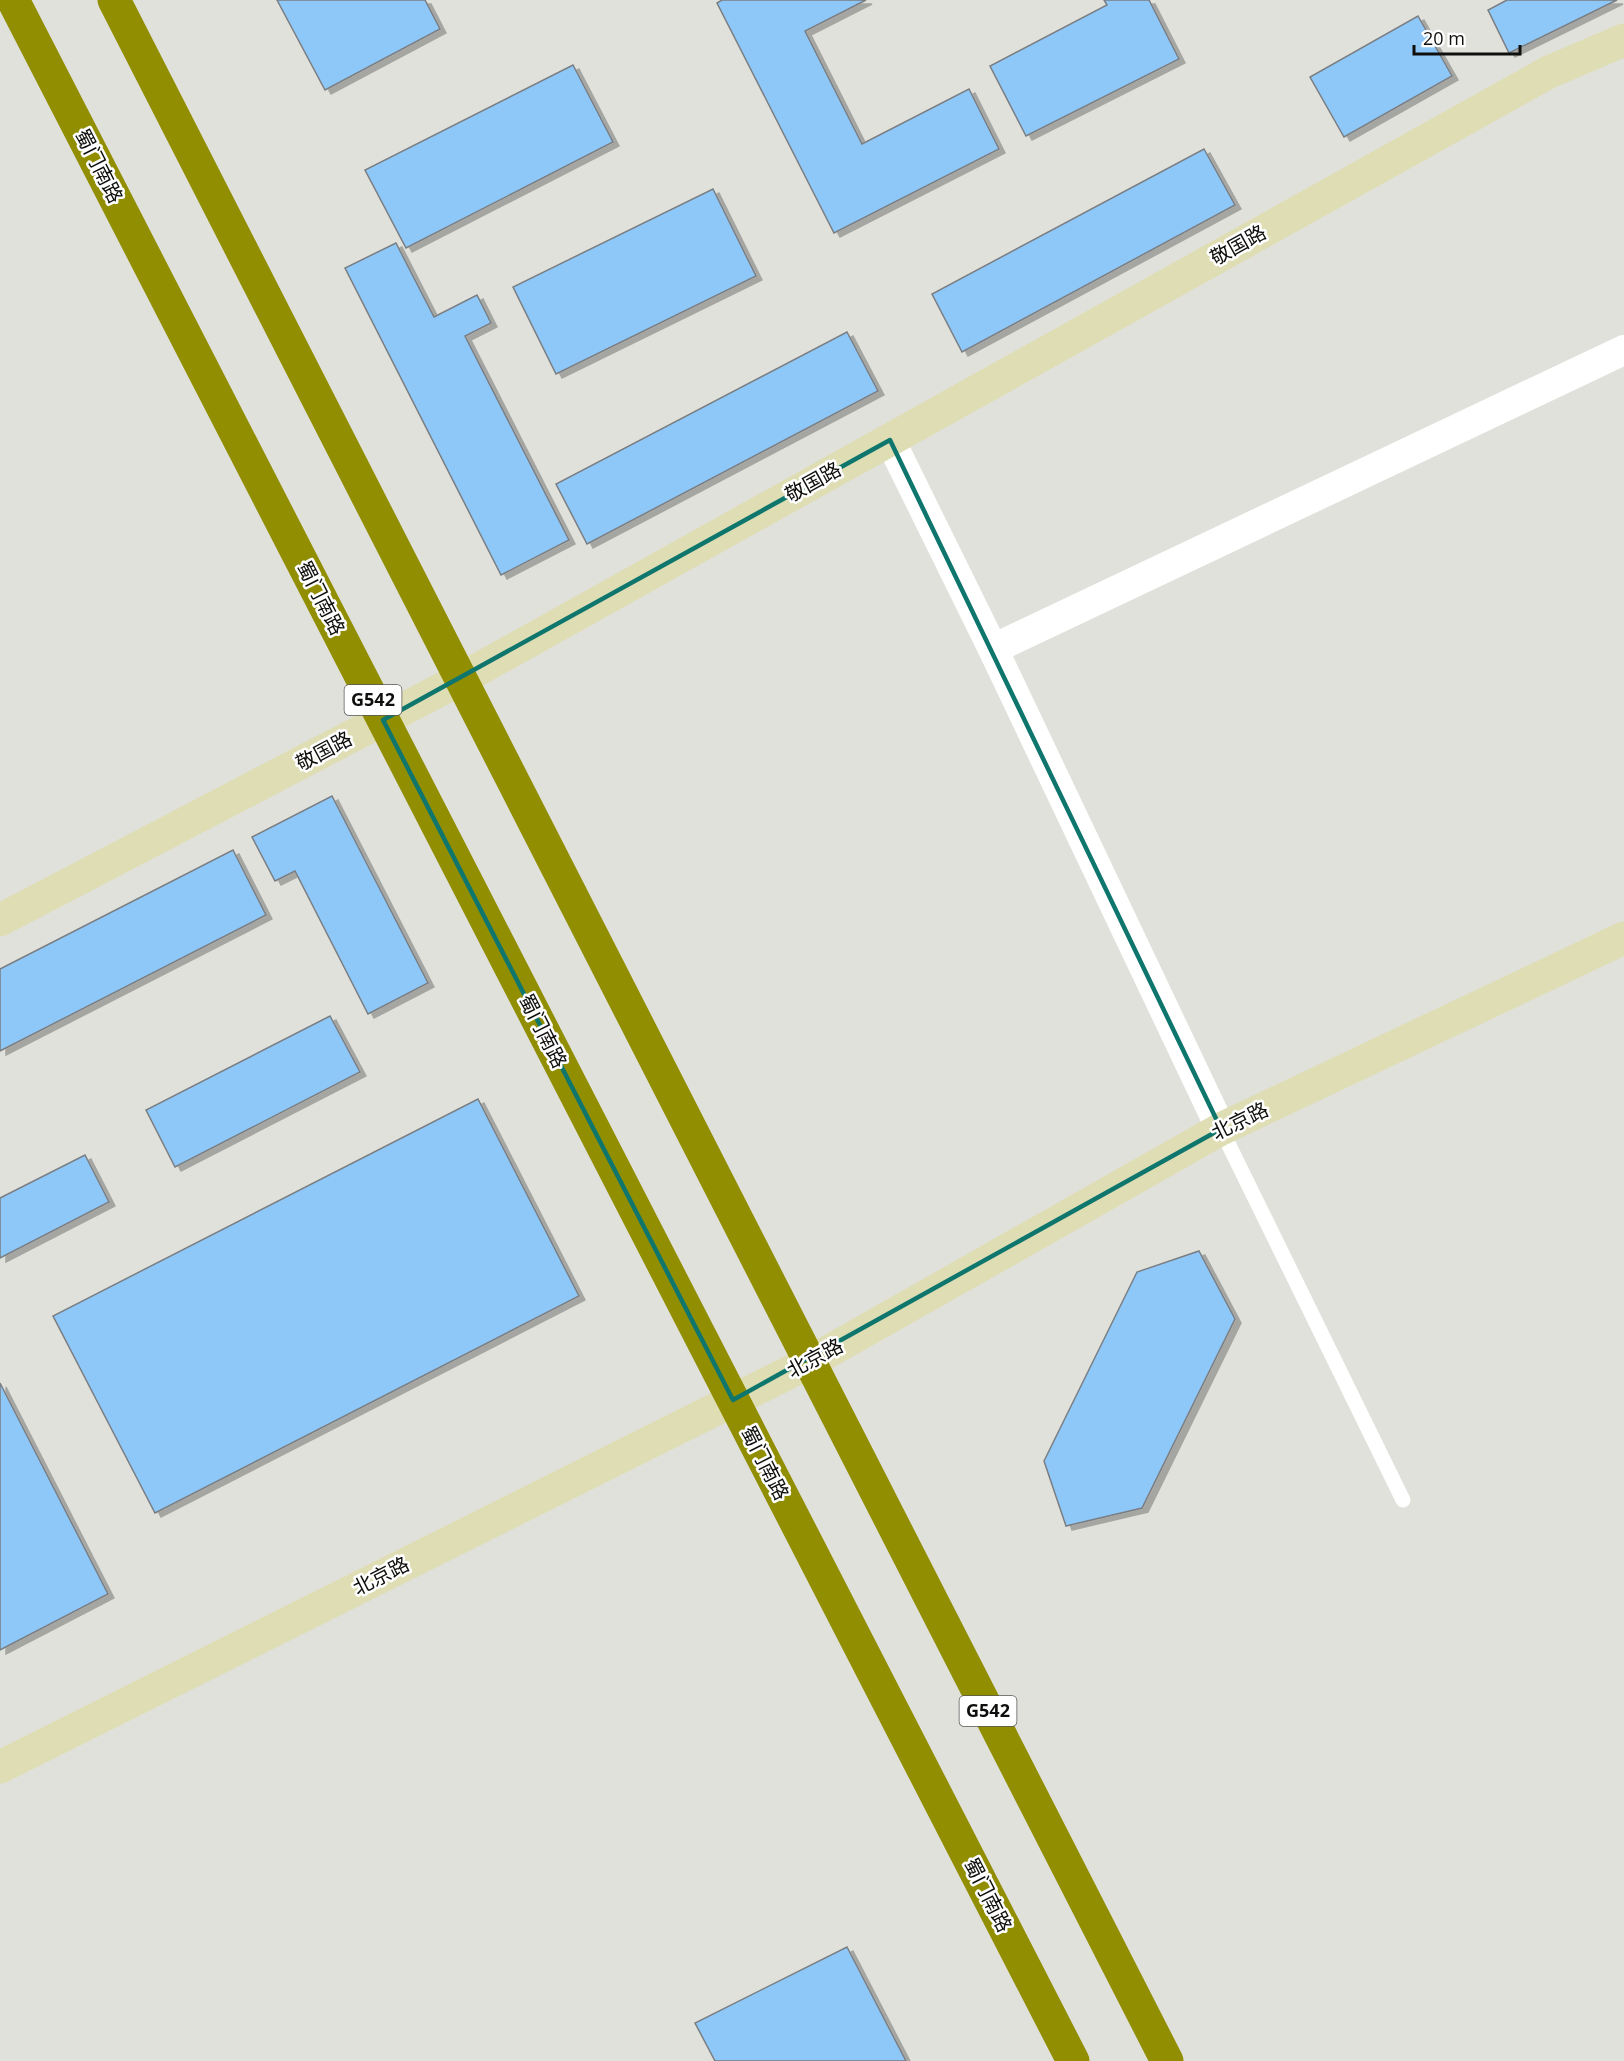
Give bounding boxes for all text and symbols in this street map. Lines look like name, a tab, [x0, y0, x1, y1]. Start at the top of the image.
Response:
scale bar	[1414, 18, 1520, 56]
text: 20 m	[1423, 26, 1465, 50]
street label: 蜀门南路	[69, 124, 130, 208]
street label: 敬国路	[1205, 218, 1271, 271]
street label: 敬国路	[780, 455, 846, 508]
street label: 蜀门南路	[291, 556, 352, 640]
road number: G542	[344, 685, 401, 715]
street label: 敬国路	[291, 725, 357, 777]
street label: 蜀门南路	[513, 989, 574, 1073]
street label: 北京路	[1207, 1095, 1273, 1146]
street label: 北京路	[782, 1332, 848, 1384]
street label: 蜀门南路	[735, 1421, 796, 1505]
street label: 北京路	[348, 1550, 414, 1601]
road number: G542	[960, 1696, 1016, 1726]
street label: 蜀门南路	[958, 1853, 1019, 1937]

